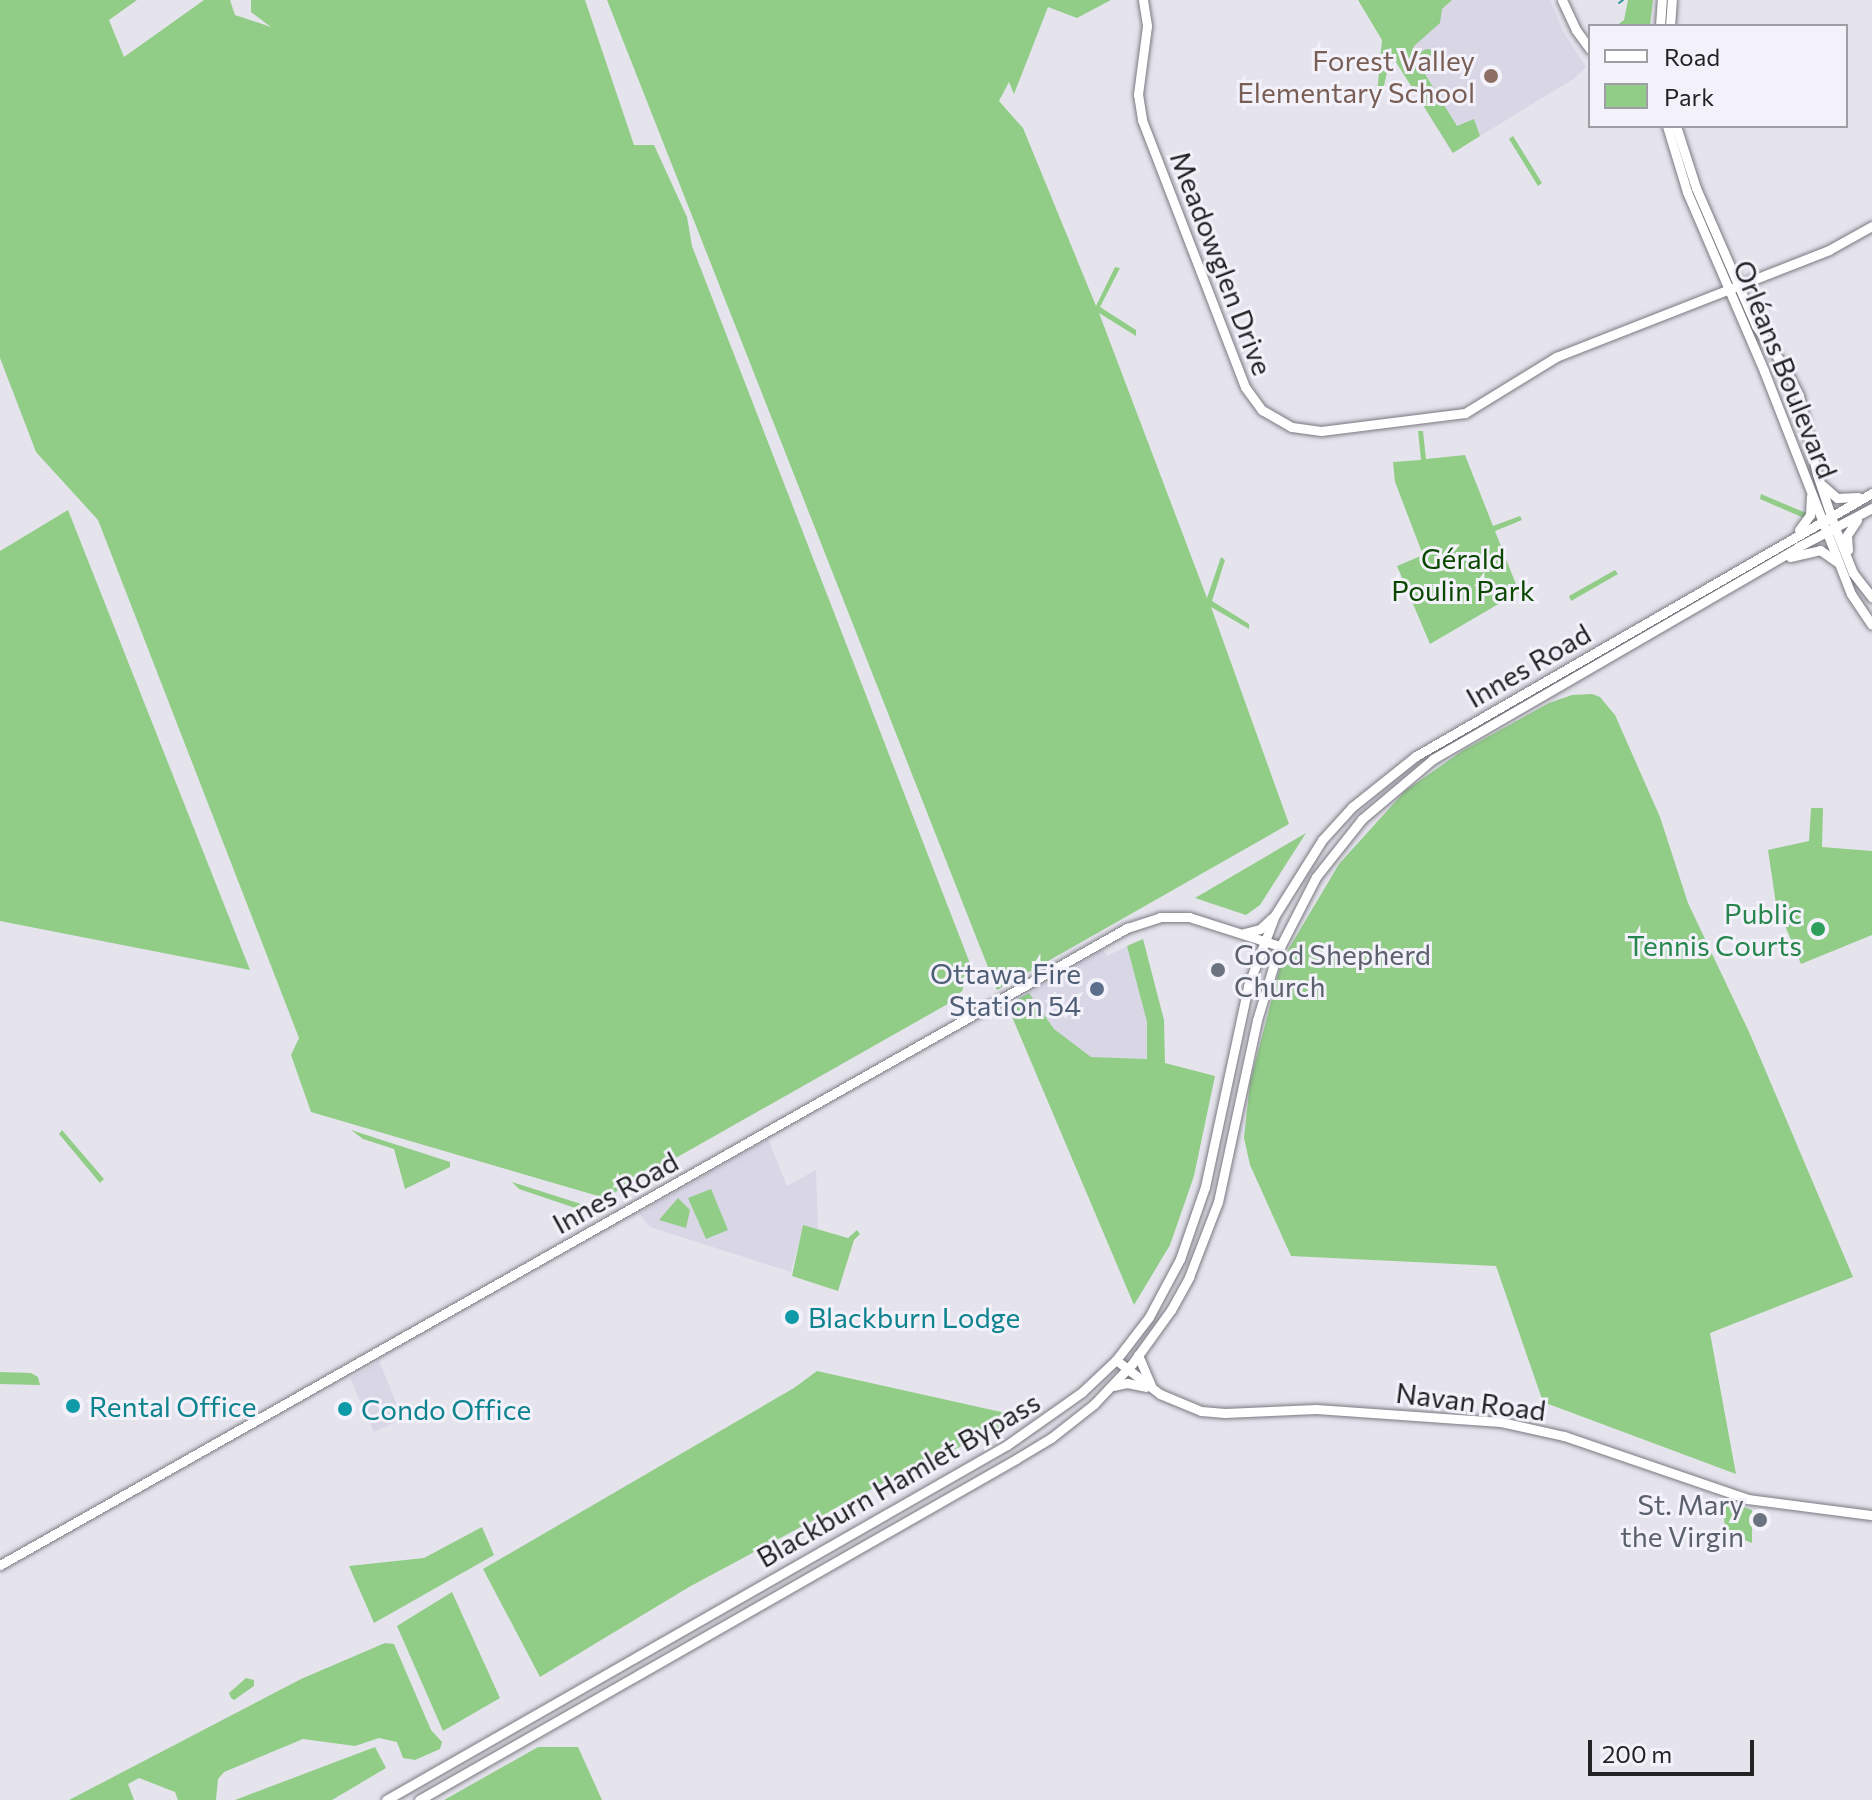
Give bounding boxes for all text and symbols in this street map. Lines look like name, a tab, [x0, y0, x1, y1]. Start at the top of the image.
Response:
legend	[1588, 24, 1848, 128]
text: Road	[1664, 42, 1720, 71]
place label: Forest Valley Elementary School	[1237, 43, 1475, 109]
marker: Forest Valley Elementary School	[1482, 67, 1500, 85]
text: Park	[1664, 82, 1714, 111]
street label: Meadowglen Drive	[1164, 146, 1280, 380]
street label: Orléans Boulevard	[1727, 255, 1845, 483]
park label: Gérald Poulin Park	[1391, 541, 1535, 607]
street label: Innes Road	[1460, 616, 1596, 714]
place label: Public Tennis Courts	[1627, 896, 1802, 962]
marker: Public Tennis Courts	[1809, 920, 1827, 938]
place label: Good Shepherd Church	[1234, 937, 1431, 1003]
place label: Ottawa Fire Station 54	[930, 956, 1081, 1022]
marker: Good Shepherd Church	[1209, 961, 1227, 979]
marker: Ottawa Fire Station 54	[1088, 980, 1106, 998]
street label: Innes Road	[546, 1144, 684, 1240]
place label: Blackburn Lodge	[808, 1300, 1020, 1334]
marker: Blackburn Lodge	[783, 1308, 801, 1326]
street label: Navan Road	[1394, 1375, 1548, 1427]
street label: Blackburn Hamlet Bypass	[750, 1384, 1046, 1574]
place label: Rental Office	[89, 1389, 256, 1423]
place label: Condo Office	[361, 1392, 531, 1426]
marker: Rental Office	[64, 1397, 82, 1415]
marker: Condo Office	[336, 1400, 354, 1418]
place label: St. Mary the Virgin	[1620, 1487, 1744, 1553]
marker: St. Mary the Virgin	[1751, 1511, 1769, 1529]
scale bar	[1592, 1724, 1758, 1774]
text: 200 m	[1602, 1739, 1672, 1768]

